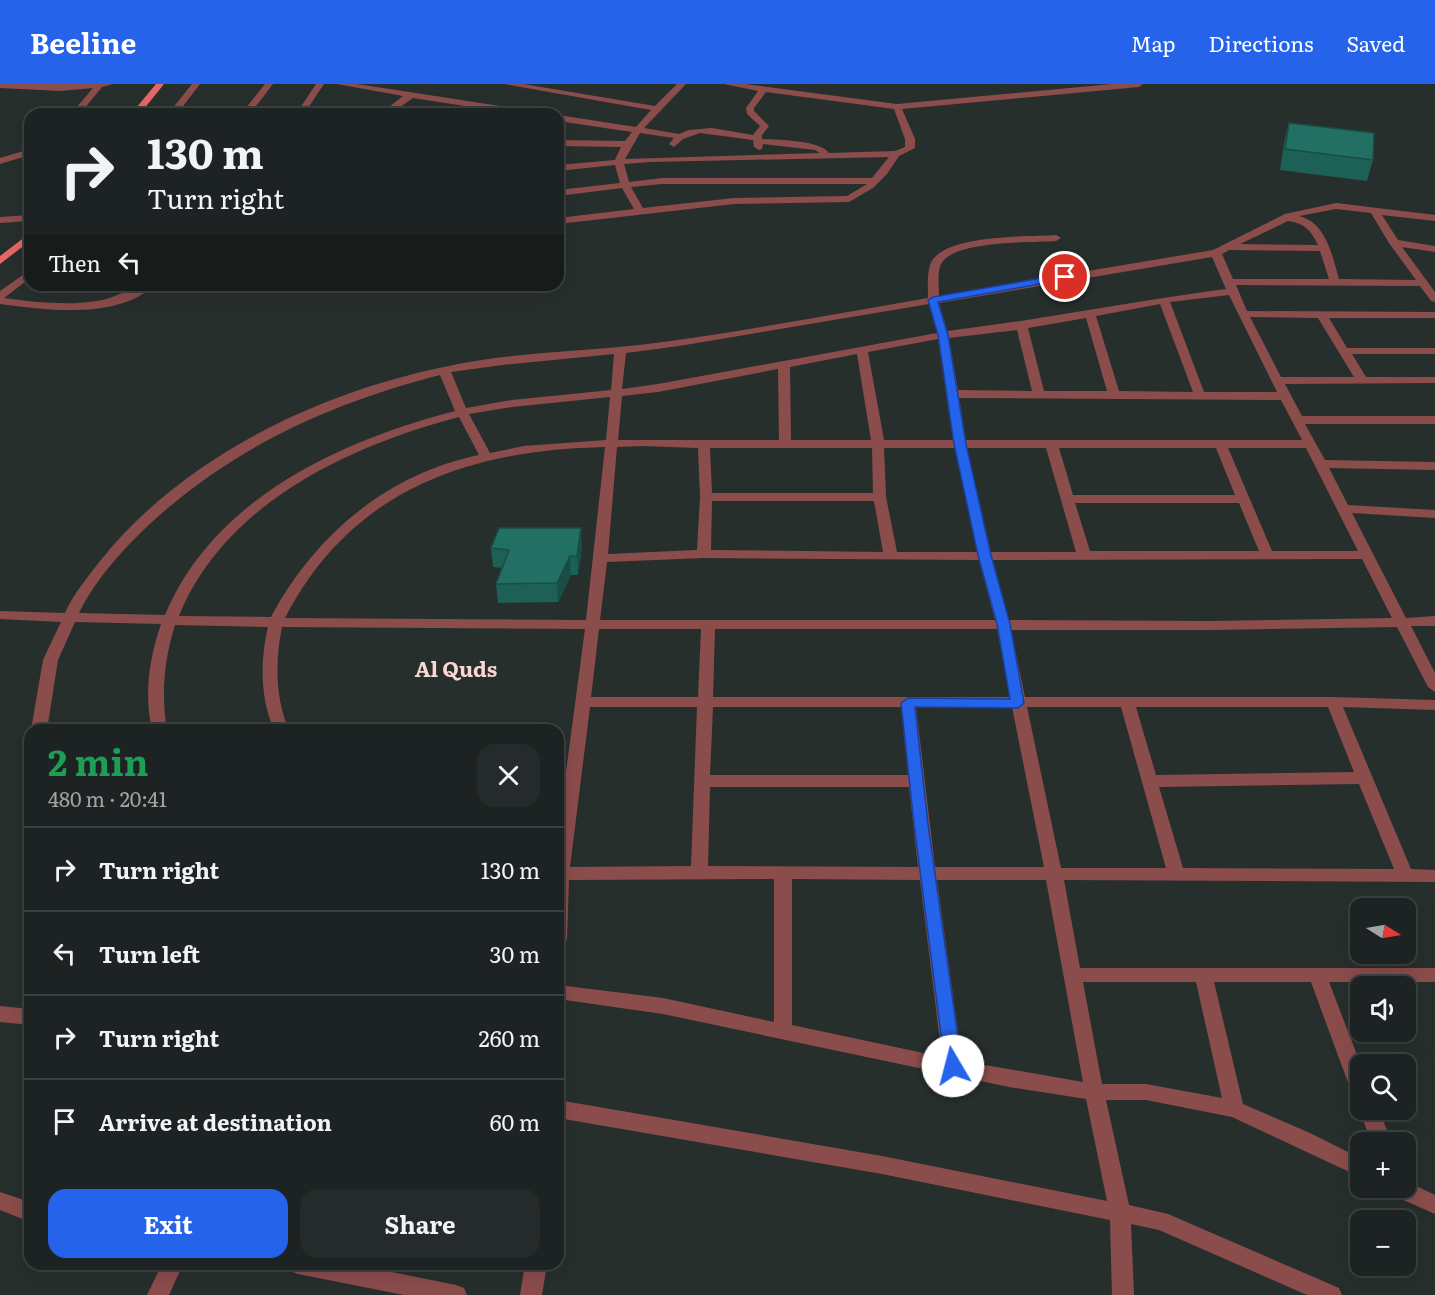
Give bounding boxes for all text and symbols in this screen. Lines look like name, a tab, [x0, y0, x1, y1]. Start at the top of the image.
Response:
text: Beeline	[30, 21, 136, 63]
text: Map	[1131, 27, 1176, 58]
text: Directions	[1209, 27, 1314, 58]
text: Saved	[1347, 27, 1405, 58]
text: 130 m	[147, 120, 264, 182]
icon: right	[48, 132, 126, 210]
text: Turn right	[147, 177, 284, 217]
text: Then	[48, 246, 101, 279]
icon: left	[113, 246, 146, 279]
pin	[1039, 251, 1090, 302]
icon: arrive	[1048, 260, 1081, 293]
district label: Al Quds	[415, 652, 497, 683]
text: 2 min	[48, 734, 149, 787]
button: close	[477, 744, 540, 807]
text: 480 m · 20:41	[48, 783, 167, 813]
icon: right	[48, 853, 81, 886]
text: Turn right	[99, 853, 219, 886]
text: 130 m	[481, 853, 540, 886]
north arrow	[1350, 898, 1416, 964]
map controls	[1350, 898, 1416, 1276]
icon: left	[48, 937, 81, 970]
text: Turn left	[99, 937, 200, 970]
text: 30 m	[490, 937, 540, 970]
button: sound	[1350, 976, 1416, 1042]
icon: right	[48, 1021, 81, 1054]
text: Turn right	[99, 1021, 219, 1054]
text: 260 m	[479, 1021, 540, 1054]
position arrow	[921, 1034, 985, 1098]
button: search	[1350, 1054, 1416, 1120]
icon: arrive	[48, 1105, 81, 1138]
text: Arrive at destination	[99, 1105, 332, 1138]
text: 60 m	[490, 1105, 540, 1138]
button: +	[1350, 1132, 1416, 1198]
button: Exit	[48, 1189, 288, 1258]
button: Share	[300, 1189, 540, 1258]
button: −	[1350, 1210, 1416, 1276]

